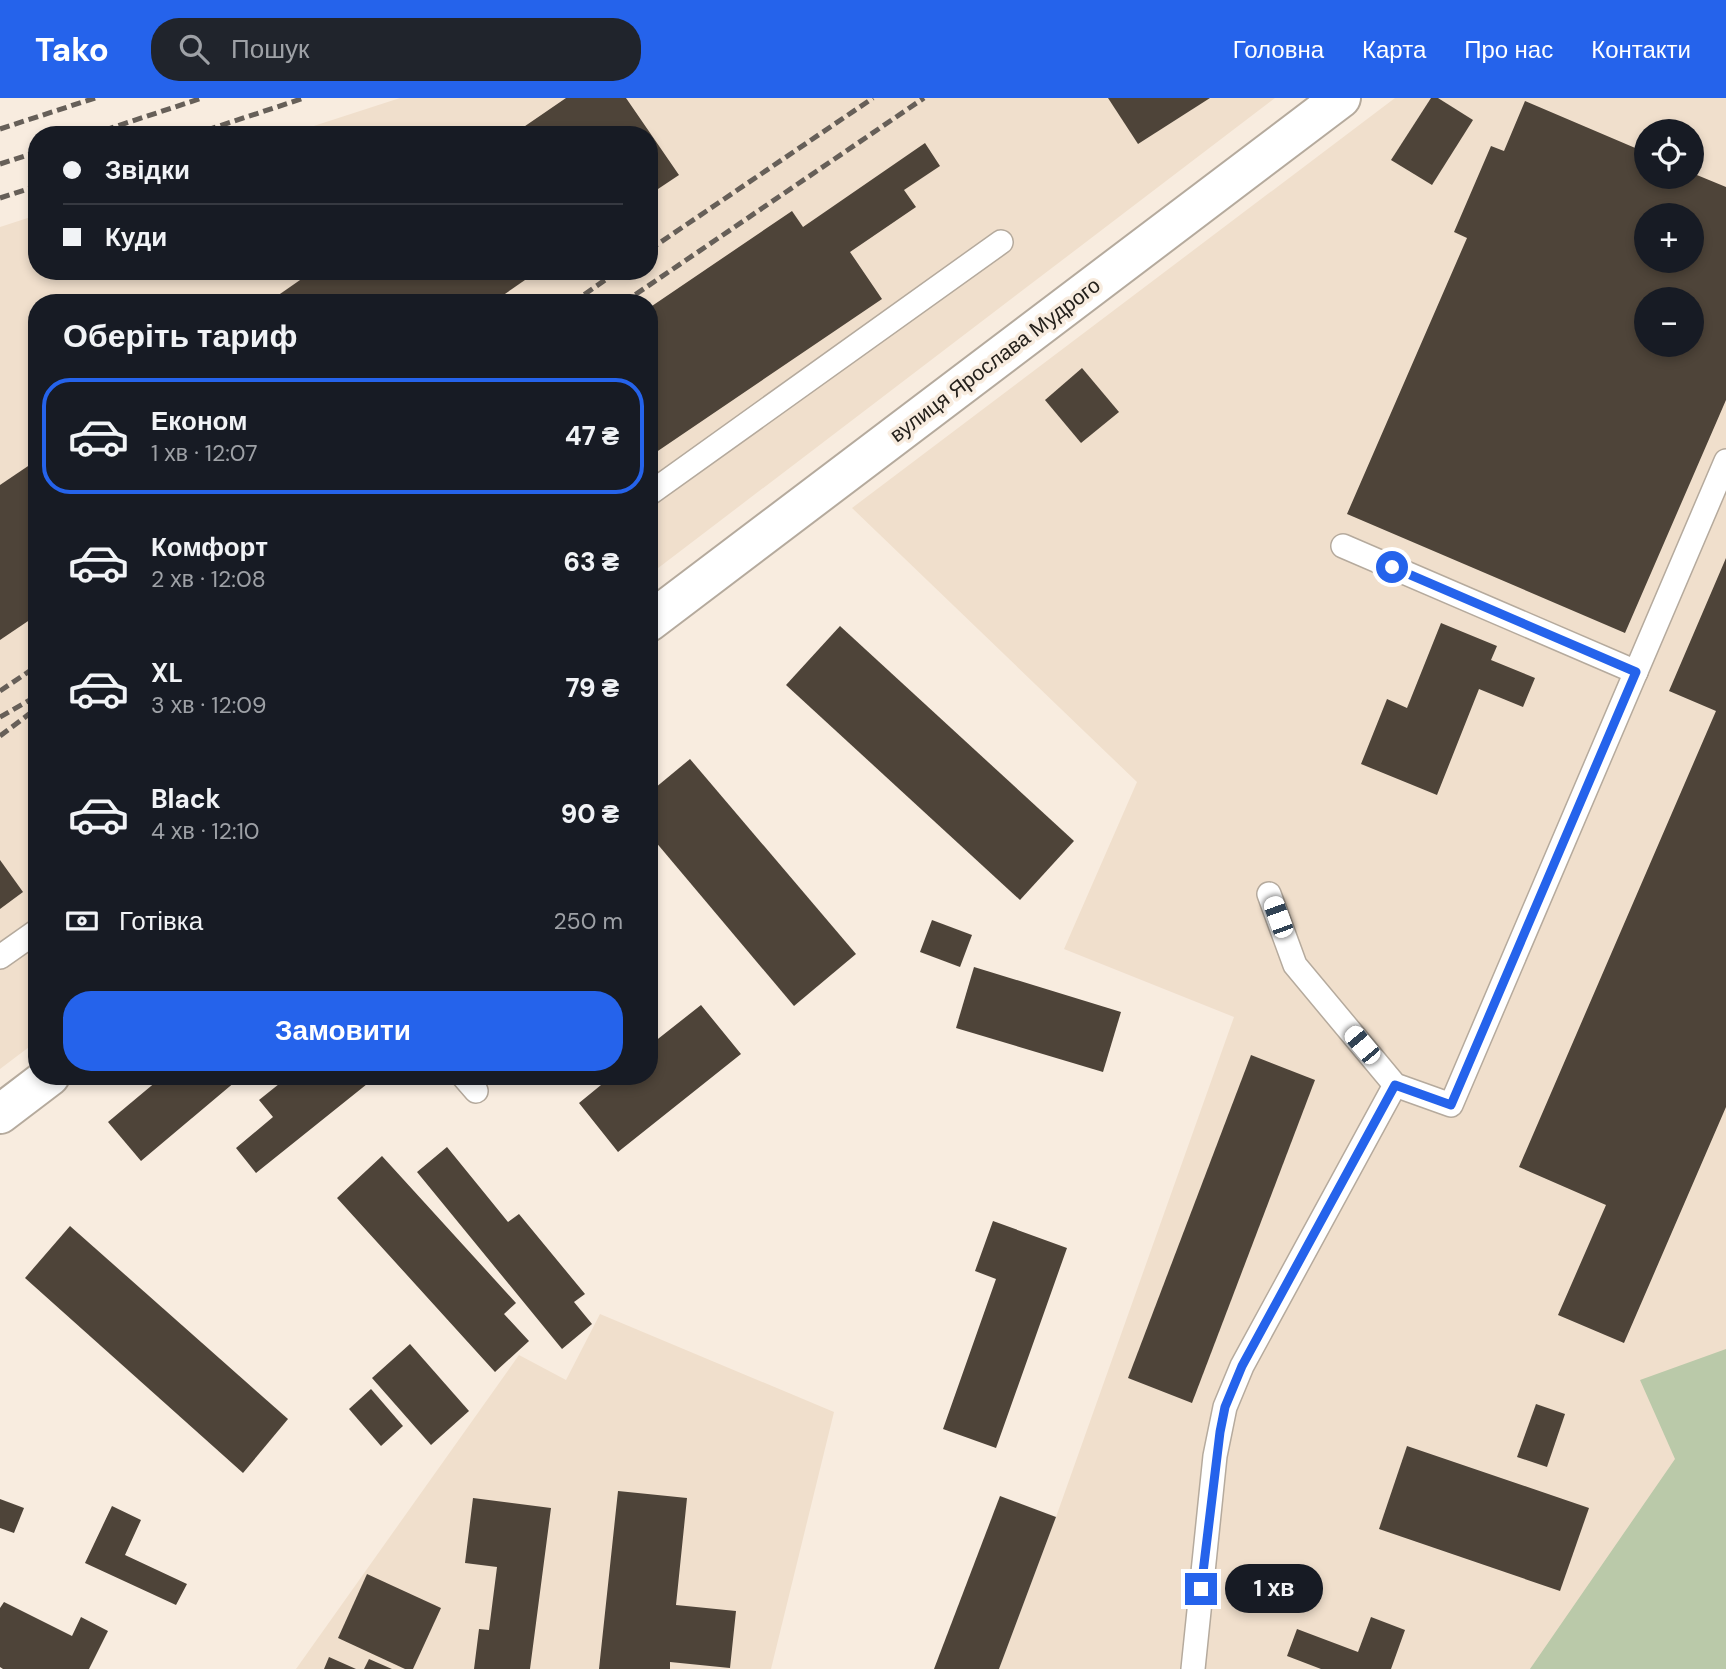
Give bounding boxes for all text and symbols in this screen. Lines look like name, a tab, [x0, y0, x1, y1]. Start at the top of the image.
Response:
search box	[151, 18, 641, 81]
text: Tako	[35, 28, 109, 71]
icon: search	[175, 30, 213, 68]
text: Пошук	[231, 32, 309, 66]
text: Головна	[1233, 34, 1324, 65]
text: Карта	[1362, 34, 1426, 65]
text: Про нас	[1464, 34, 1553, 65]
text: Контакти	[1591, 34, 1691, 65]
map controls	[1634, 119, 1704, 357]
button: locate	[1634, 119, 1704, 189]
text: Звідки	[105, 153, 190, 187]
button: +	[1634, 203, 1704, 273]
text: Куди	[105, 220, 167, 254]
street label: вулиця Ярослава Мудрого	[884, 272, 1106, 448]
button: −	[1634, 287, 1704, 357]
text: Оберіть тариф	[63, 315, 297, 357]
text: Економ	[151, 404, 247, 438]
icon: car	[67, 405, 130, 468]
text: 47 ₴	[565, 419, 619, 453]
text: 1 хв · 12:07	[151, 438, 258, 468]
text: Комфорт	[151, 530, 268, 564]
icon: car	[67, 531, 130, 594]
text: 63 ₴	[563, 545, 619, 579]
route start	[1376, 551, 1408, 583]
text: 2 хв · 12:08	[151, 564, 266, 594]
text: XL	[151, 656, 183, 690]
icon: car	[67, 657, 130, 720]
text: 79 ₴	[565, 671, 619, 705]
text: 3 хв · 12:09	[151, 690, 266, 720]
text: Black	[151, 782, 221, 816]
icon: car	[67, 783, 130, 846]
text: 90 ₴	[561, 797, 619, 831]
text: 4 хв · 12:10	[151, 816, 260, 846]
car	[1261, 894, 1296, 940]
icon: cash	[63, 902, 101, 940]
text: Готівка	[119, 904, 203, 938]
text: 250 m	[553, 906, 623, 936]
button: Замовити	[63, 991, 623, 1071]
car	[1341, 1022, 1384, 1068]
callout: 1 хв	[1226, 1564, 1324, 1614]
route end	[1185, 1573, 1217, 1605]
text: 1 хв	[1254, 1573, 1294, 1603]

